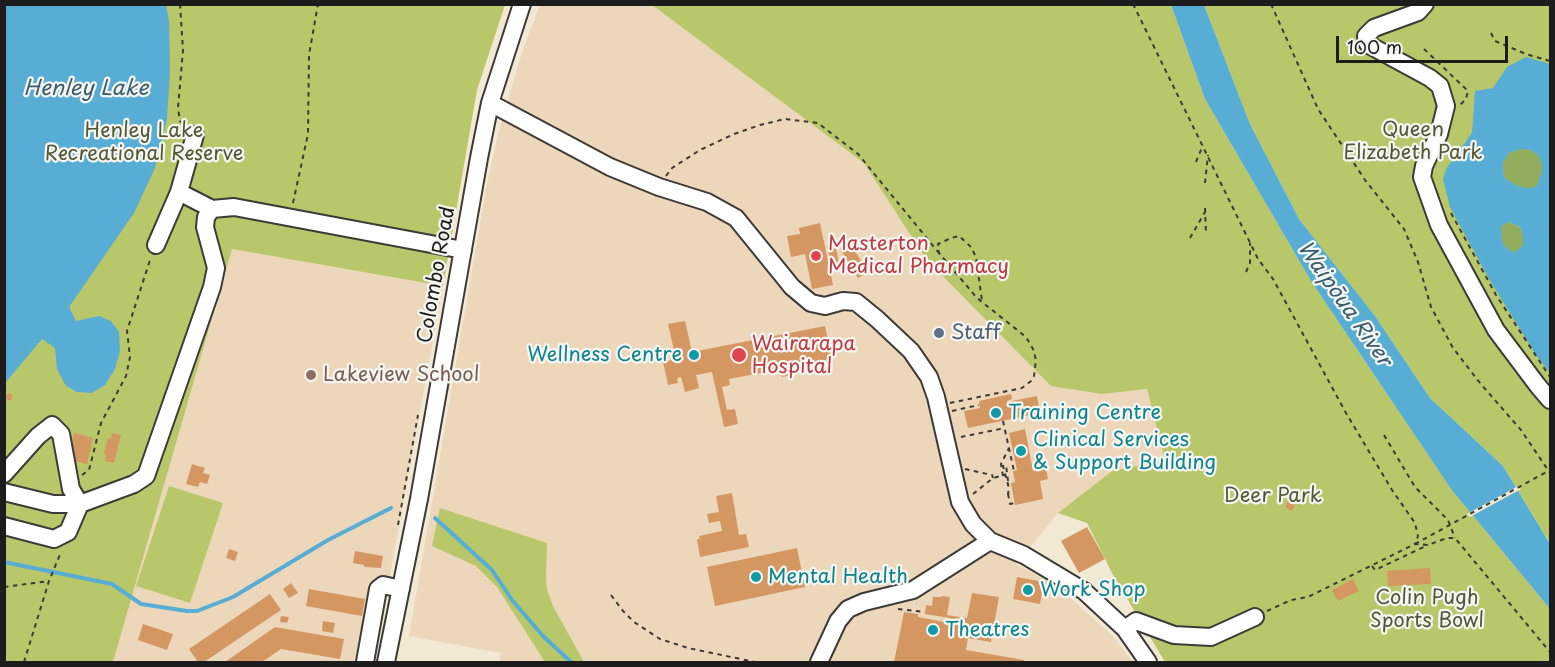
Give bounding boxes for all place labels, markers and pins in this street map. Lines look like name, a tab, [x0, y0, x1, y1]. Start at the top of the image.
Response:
place label: Masterton Medical Pharmacy	[828, 232, 1009, 279]
marker: Masterton Medical Pharmacy	[809, 249, 823, 263]
place label: Staff	[951, 321, 1001, 345]
marker: Staff	[932, 326, 946, 340]
place label: Wairarapa Hospital	[752, 332, 855, 379]
place label: Wellness Centre	[528, 343, 682, 367]
marker: Wairarapa Hospital	[730, 346, 748, 364]
marker: Wellness Centre	[687, 348, 701, 362]
place label: Lakeview School	[323, 363, 479, 387]
marker: Lakeview School	[304, 368, 318, 382]
place label: Training Centre	[1008, 401, 1161, 425]
marker: Training Centre	[989, 406, 1003, 420]
place label: Clinical Services & Support Building	[1033, 428, 1216, 475]
marker: Clinical Services & Support Building	[1014, 444, 1028, 458]
place label: Mental Health	[768, 565, 908, 589]
marker: Mental Health	[749, 570, 763, 584]
place label: Work Shop	[1040, 578, 1146, 602]
marker: Work Shop	[1021, 583, 1035, 597]
place label: Theatres	[945, 618, 1029, 642]
marker: Theatres	[926, 623, 940, 637]

